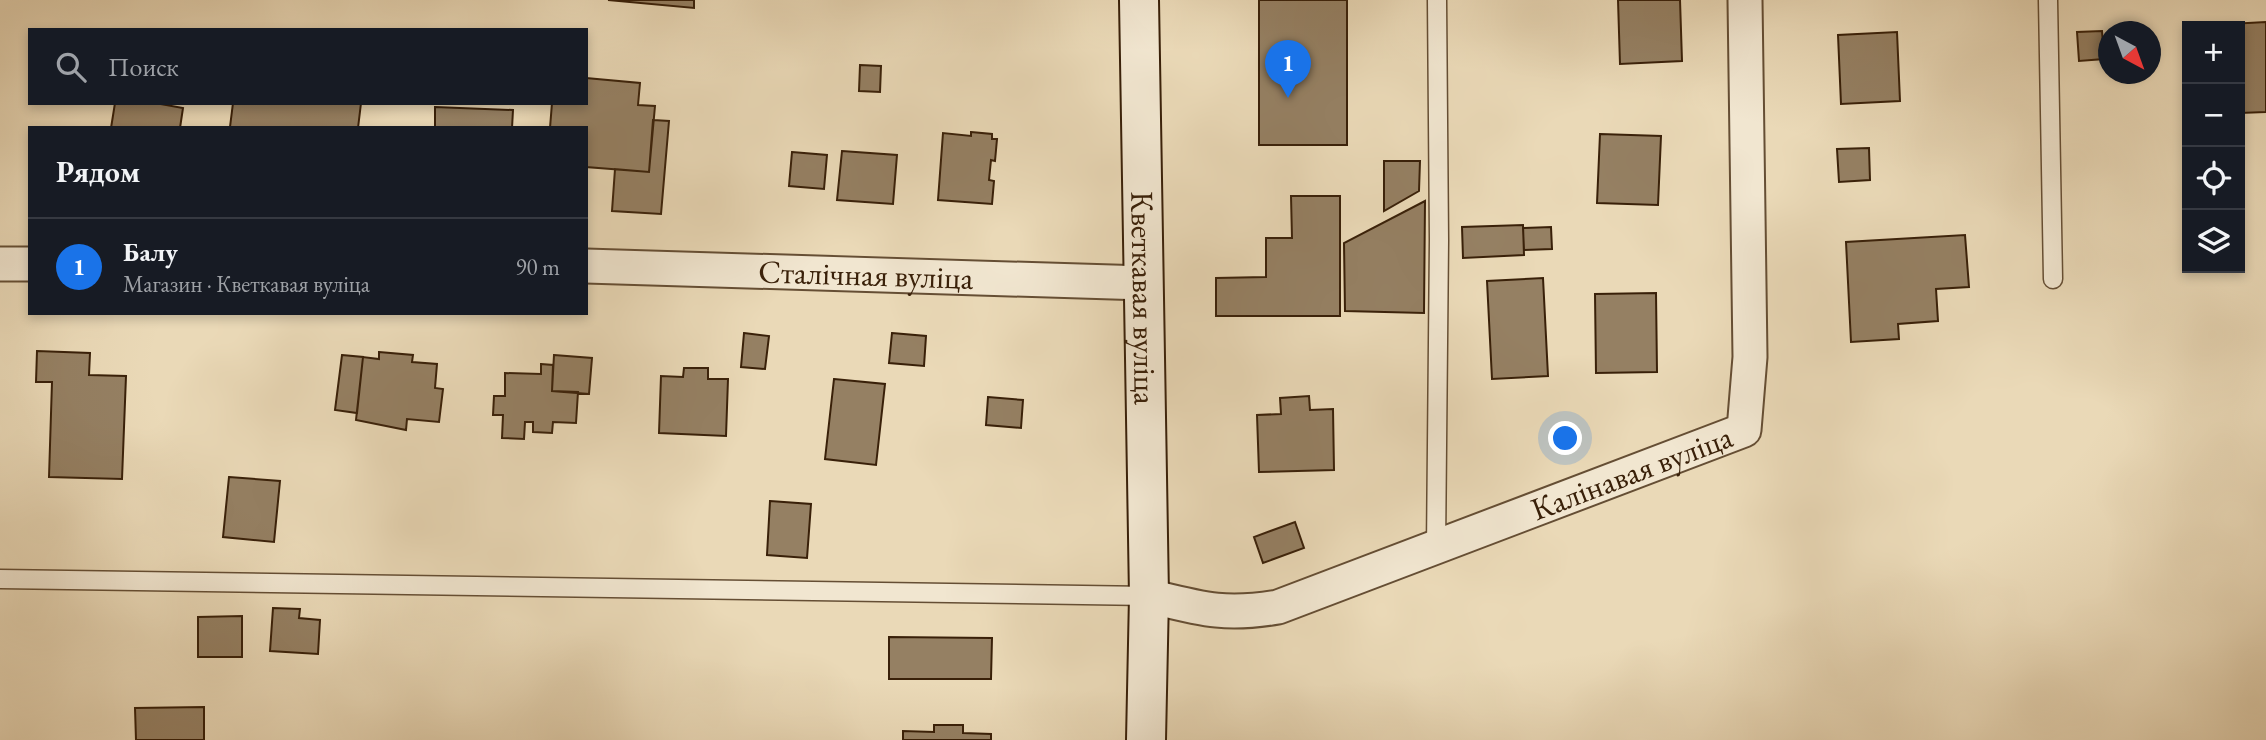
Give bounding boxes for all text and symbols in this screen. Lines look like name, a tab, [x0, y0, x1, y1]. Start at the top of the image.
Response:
north arrow	[2098, 21, 2161, 84]
map controls	[2182, 21, 2245, 273]
button: +	[2182, 21, 2245, 84]
search box	[28, 28, 588, 105]
pin: 1	[1265, 40, 1311, 98]
icon: search	[52, 48, 90, 86]
text: Поиск	[108, 50, 179, 84]
button: −	[2182, 84, 2245, 147]
button: locate	[2182, 147, 2245, 210]
text: Рядом	[56, 152, 140, 191]
street label: Кветкавая вуліца	[1121, 191, 1167, 405]
button: layers	[2182, 210, 2245, 273]
text: Балу	[123, 235, 178, 269]
street label: Сталічная вуліца	[758, 250, 974, 299]
text: 1	[73, 252, 85, 282]
text: 90 m	[515, 252, 560, 282]
text: Магазин · Кветкавая вуліца	[123, 269, 370, 299]
street label: Калінавая вуліца	[1525, 415, 1739, 530]
your location	[1548, 421, 1582, 455]

